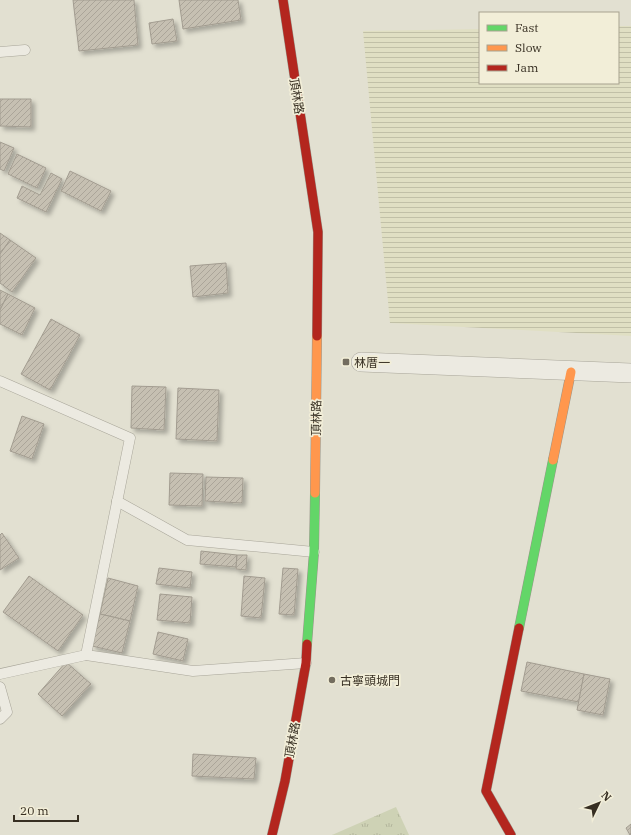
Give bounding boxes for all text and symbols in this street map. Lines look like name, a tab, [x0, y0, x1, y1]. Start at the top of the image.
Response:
legend	[479, 12, 619, 84]
text: Fast	[515, 20, 539, 35]
text: Slow	[515, 40, 542, 55]
text: Jam	[515, 60, 539, 75]
street label: 頂林路	[287, 77, 307, 115]
place label: 林厝一	[354, 355, 390, 370]
marker: 林厝一	[341, 357, 351, 367]
street label: 頂林路	[308, 400, 324, 436]
place label: 古寧頭城門	[340, 673, 400, 688]
marker: 古寧頭城門	[327, 675, 337, 685]
street label: 頂林路	[281, 721, 303, 759]
north arrow	[579, 783, 619, 823]
text: N	[598, 788, 615, 804]
scale bar	[14, 797, 78, 823]
text: 20 m	[20, 803, 49, 818]

